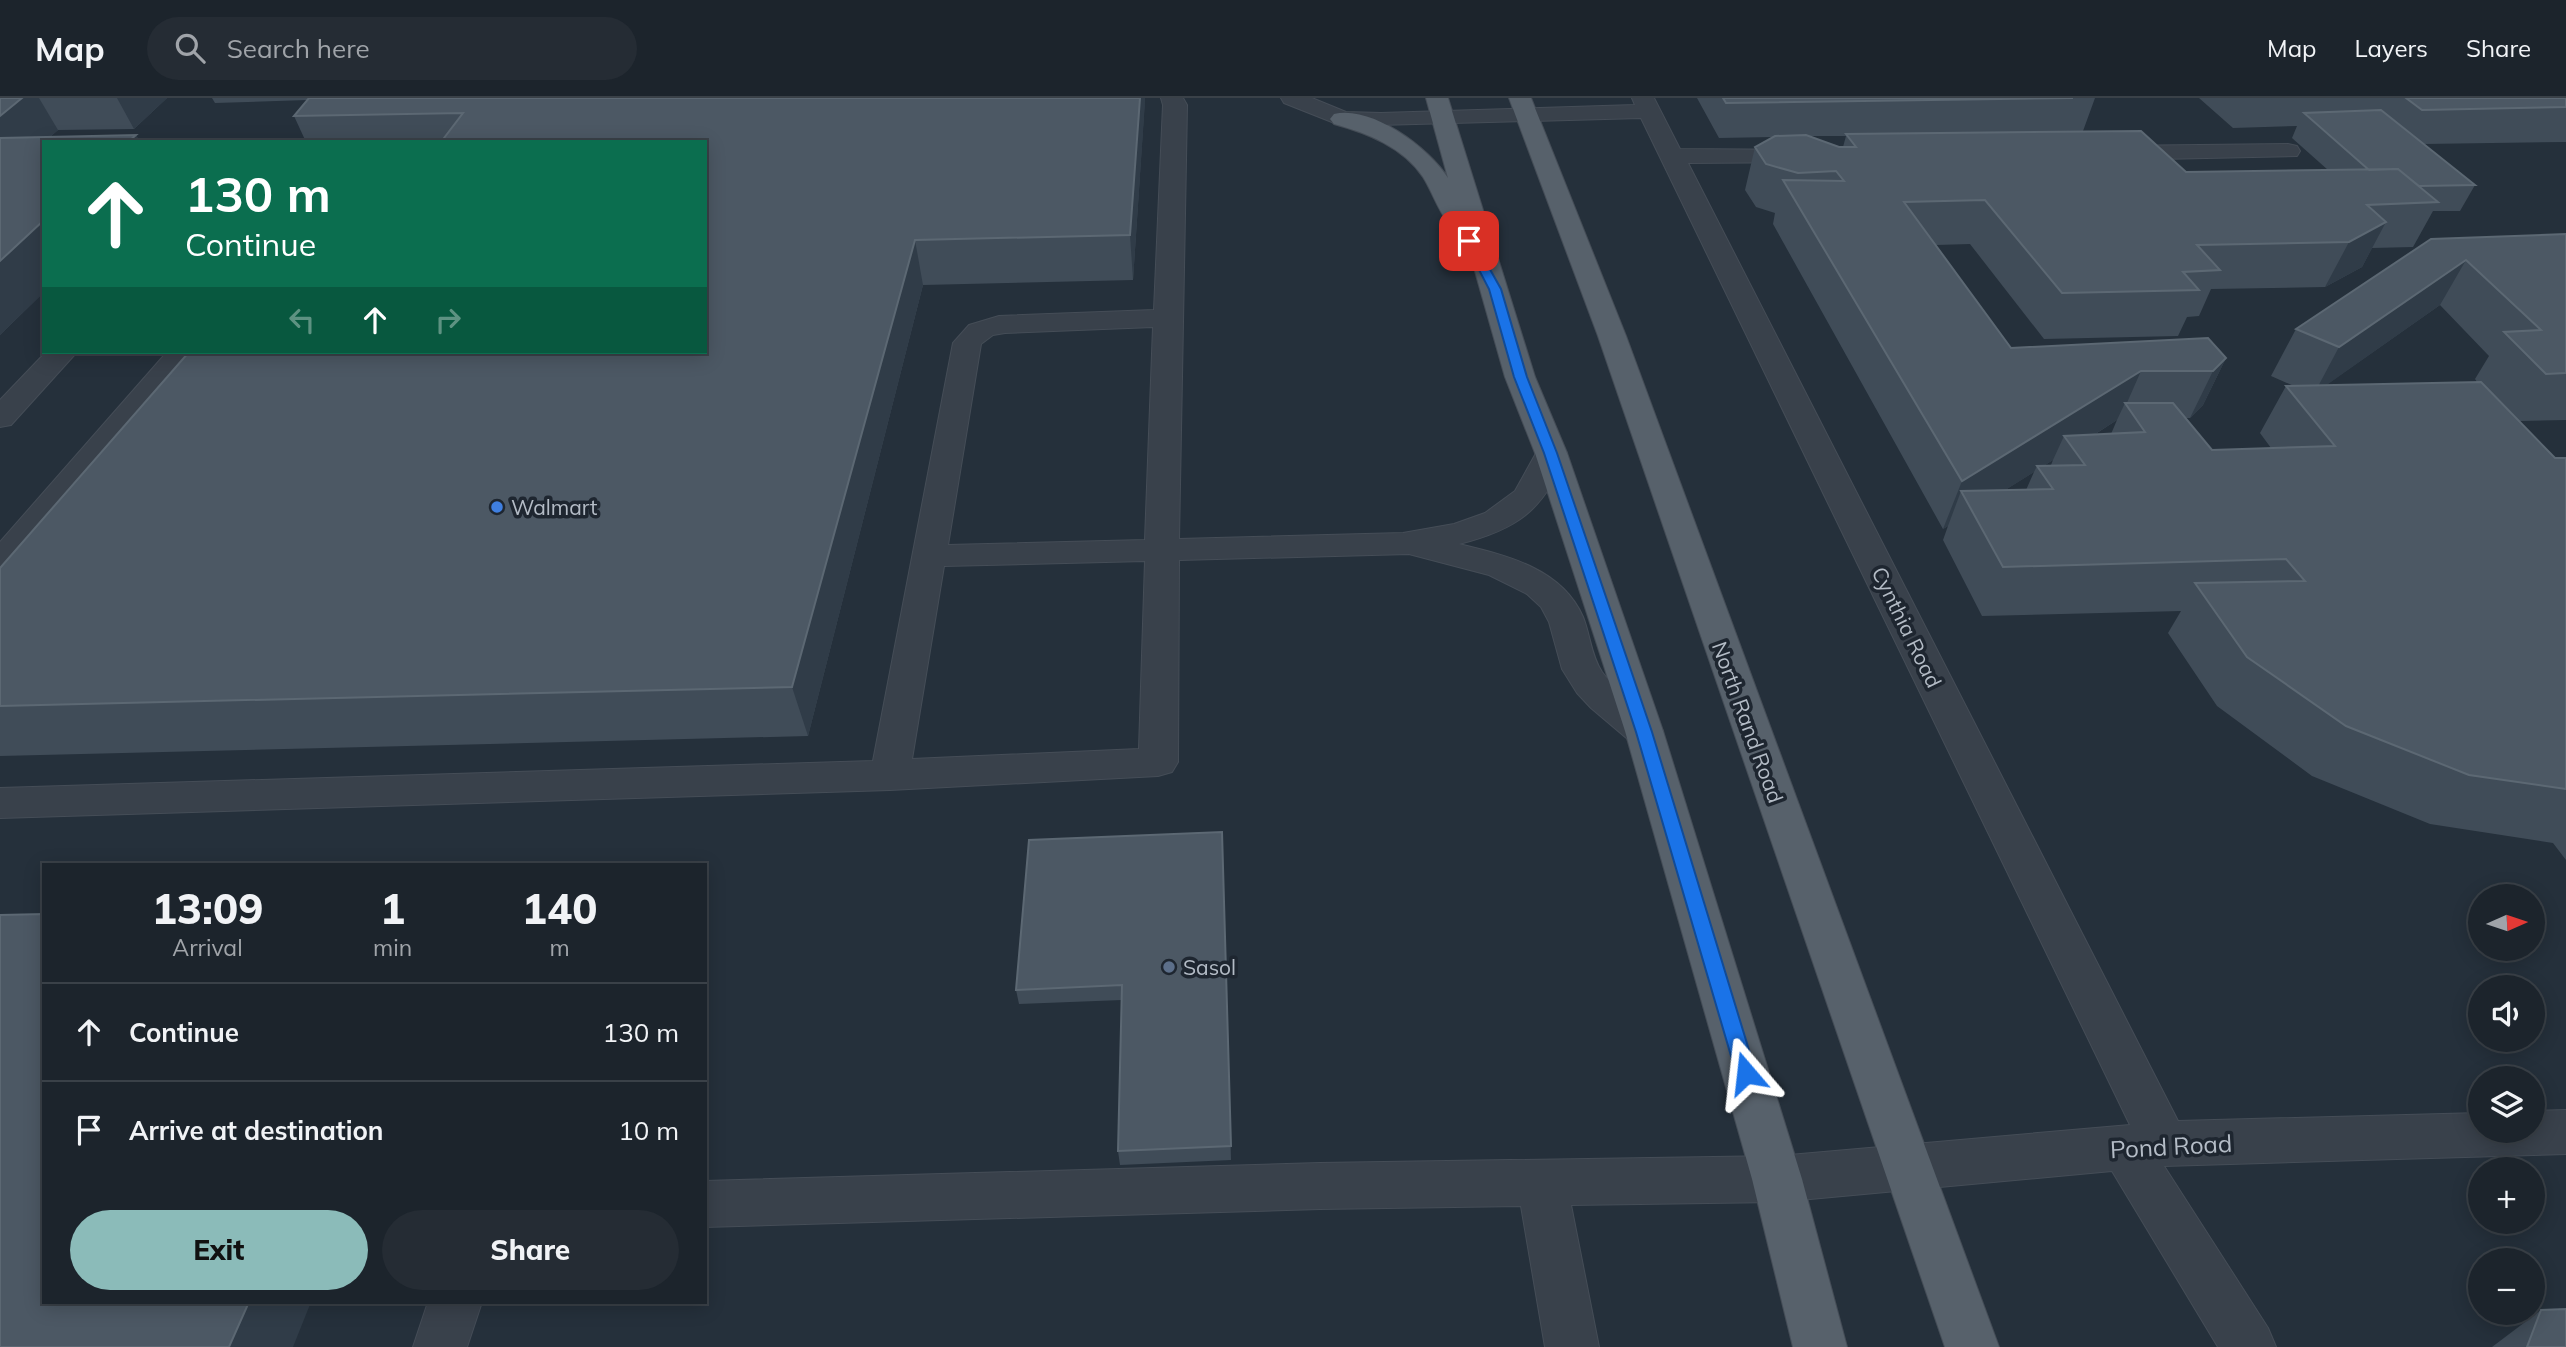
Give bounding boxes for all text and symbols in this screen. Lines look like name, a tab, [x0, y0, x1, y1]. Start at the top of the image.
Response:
search box	[147, 17, 637, 80]
text: Map	[35, 28, 105, 69]
icon: search	[171, 29, 209, 67]
text: Search here	[227, 32, 370, 65]
text: Map	[2267, 33, 2316, 63]
text: Layers	[2354, 33, 2428, 63]
text: Share	[2466, 33, 2531, 63]
text: 130 m	[185, 163, 331, 224]
icon: ahead	[70, 168, 161, 259]
pin	[1439, 211, 1499, 271]
icon: arrive	[1450, 222, 1488, 260]
text: Continue	[185, 224, 316, 264]
icon: left	[283, 301, 321, 339]
icon: ahead	[356, 301, 394, 339]
icon: right	[429, 301, 467, 339]
place label: Walmart	[511, 494, 597, 520]
marker: Walmart	[489, 499, 505, 515]
street label: Cynthia Road	[1866, 562, 1948, 692]
street label: North Rand Road	[1707, 638, 1789, 806]
text: 13:09	[152, 882, 263, 935]
text: 1	[380, 882, 405, 935]
text: 140	[522, 882, 597, 935]
north arrow	[2468, 884, 2544, 961]
map controls	[2468, 884, 2545, 1325]
text: Arrival	[172, 933, 243, 962]
text: min	[373, 933, 412, 962]
text: m	[549, 933, 570, 962]
place label: Sasol	[1183, 954, 1236, 980]
marker: Sasol	[1161, 959, 1177, 975]
button: sound	[2468, 975, 2545, 1052]
icon: ahead	[70, 1013, 108, 1051]
text: Continue	[129, 1016, 239, 1049]
text: 130 m	[603, 1016, 679, 1049]
position arrow	[1709, 1036, 1783, 1110]
button: layers	[2468, 1066, 2545, 1143]
icon: arrive	[70, 1111, 108, 1149]
text: Arrive at destination	[129, 1114, 384, 1147]
text: 10 m	[618, 1114, 679, 1147]
street label: Pond Road	[2109, 1128, 2233, 1164]
button: +	[2468, 1157, 2545, 1234]
button: Exit	[70, 1210, 368, 1290]
button: Share	[382, 1210, 679, 1290]
button: −	[2468, 1248, 2545, 1325]

